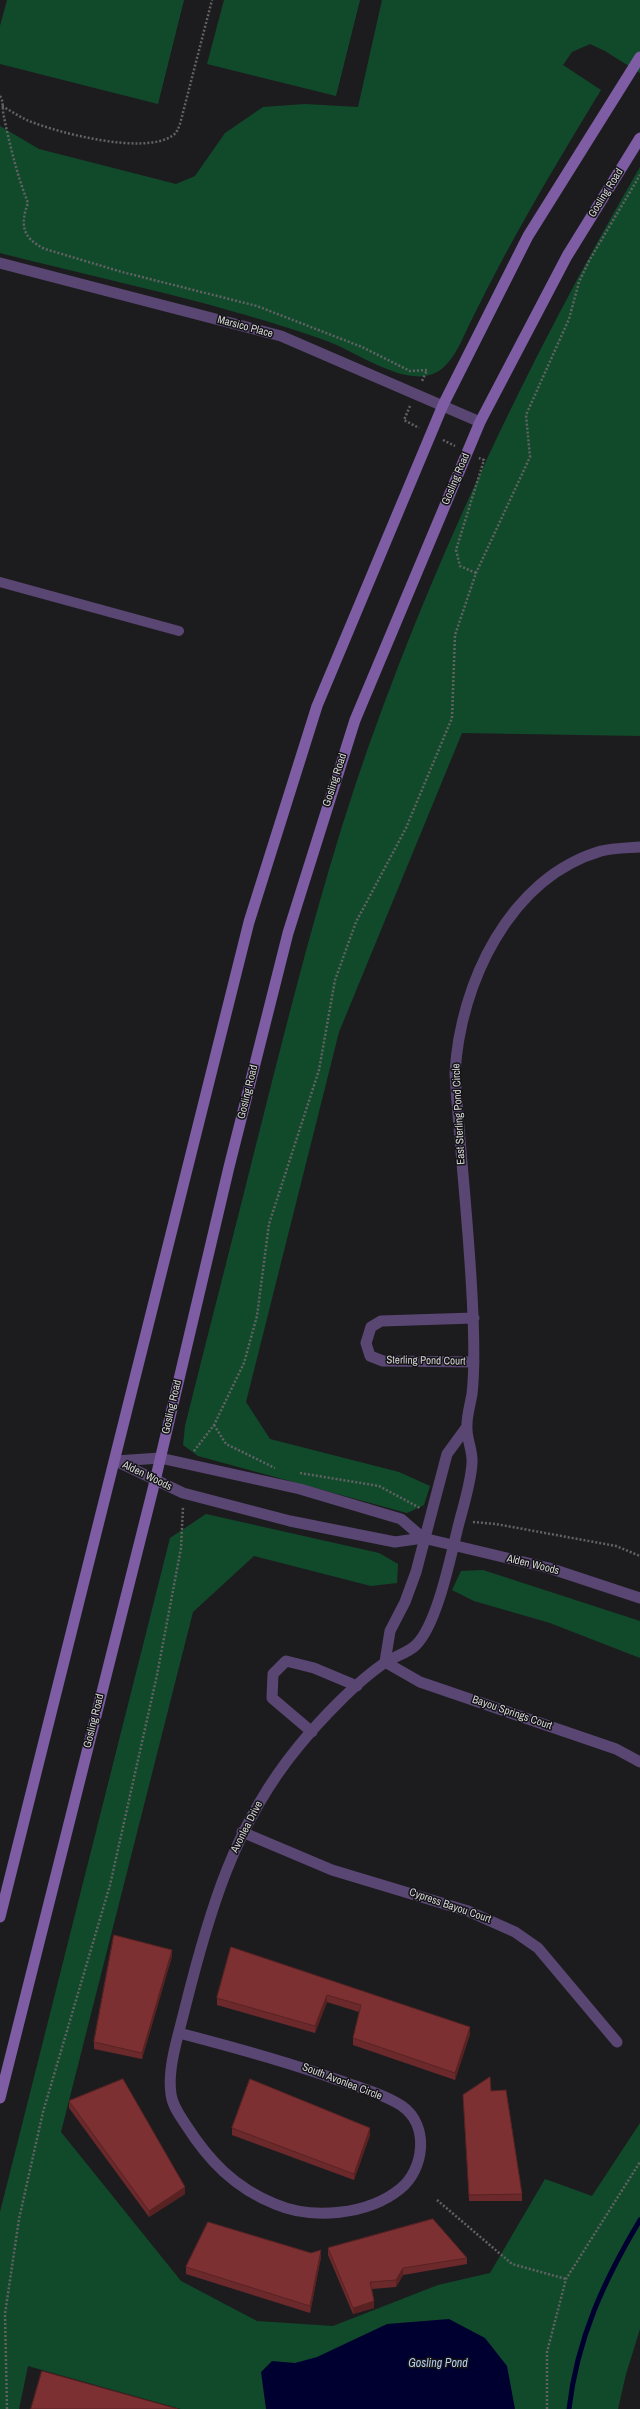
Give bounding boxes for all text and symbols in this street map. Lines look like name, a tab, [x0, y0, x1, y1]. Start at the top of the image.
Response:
street label: Gosling Road	[586, 166, 626, 220]
street label: Marsico Place	[216, 313, 274, 341]
street label: Gosling Road	[439, 451, 473, 507]
street label: Gosling Road	[320, 752, 350, 808]
street label: East Sterling Pond Circle	[450, 1063, 468, 1165]
street label: Gosling Road	[235, 1064, 261, 1120]
street label: Sterling Pond Court	[386, 1354, 466, 1368]
street label: Gosling Road	[159, 1379, 185, 1435]
street label: Alden Woods	[120, 1458, 174, 1494]
street label: Alden Woods	[505, 1552, 561, 1578]
street label: Gosling Road	[81, 1693, 107, 1749]
street label: Bayou Springs Court	[470, 1693, 554, 1733]
street label: Avonlea Drive	[228, 1799, 266, 1855]
street label: Cypress Bayou Court	[407, 1886, 493, 1926]
street label: South Avonlea Circle	[300, 2061, 384, 2103]
water label: Gosling Pond	[408, 2357, 468, 2371]

